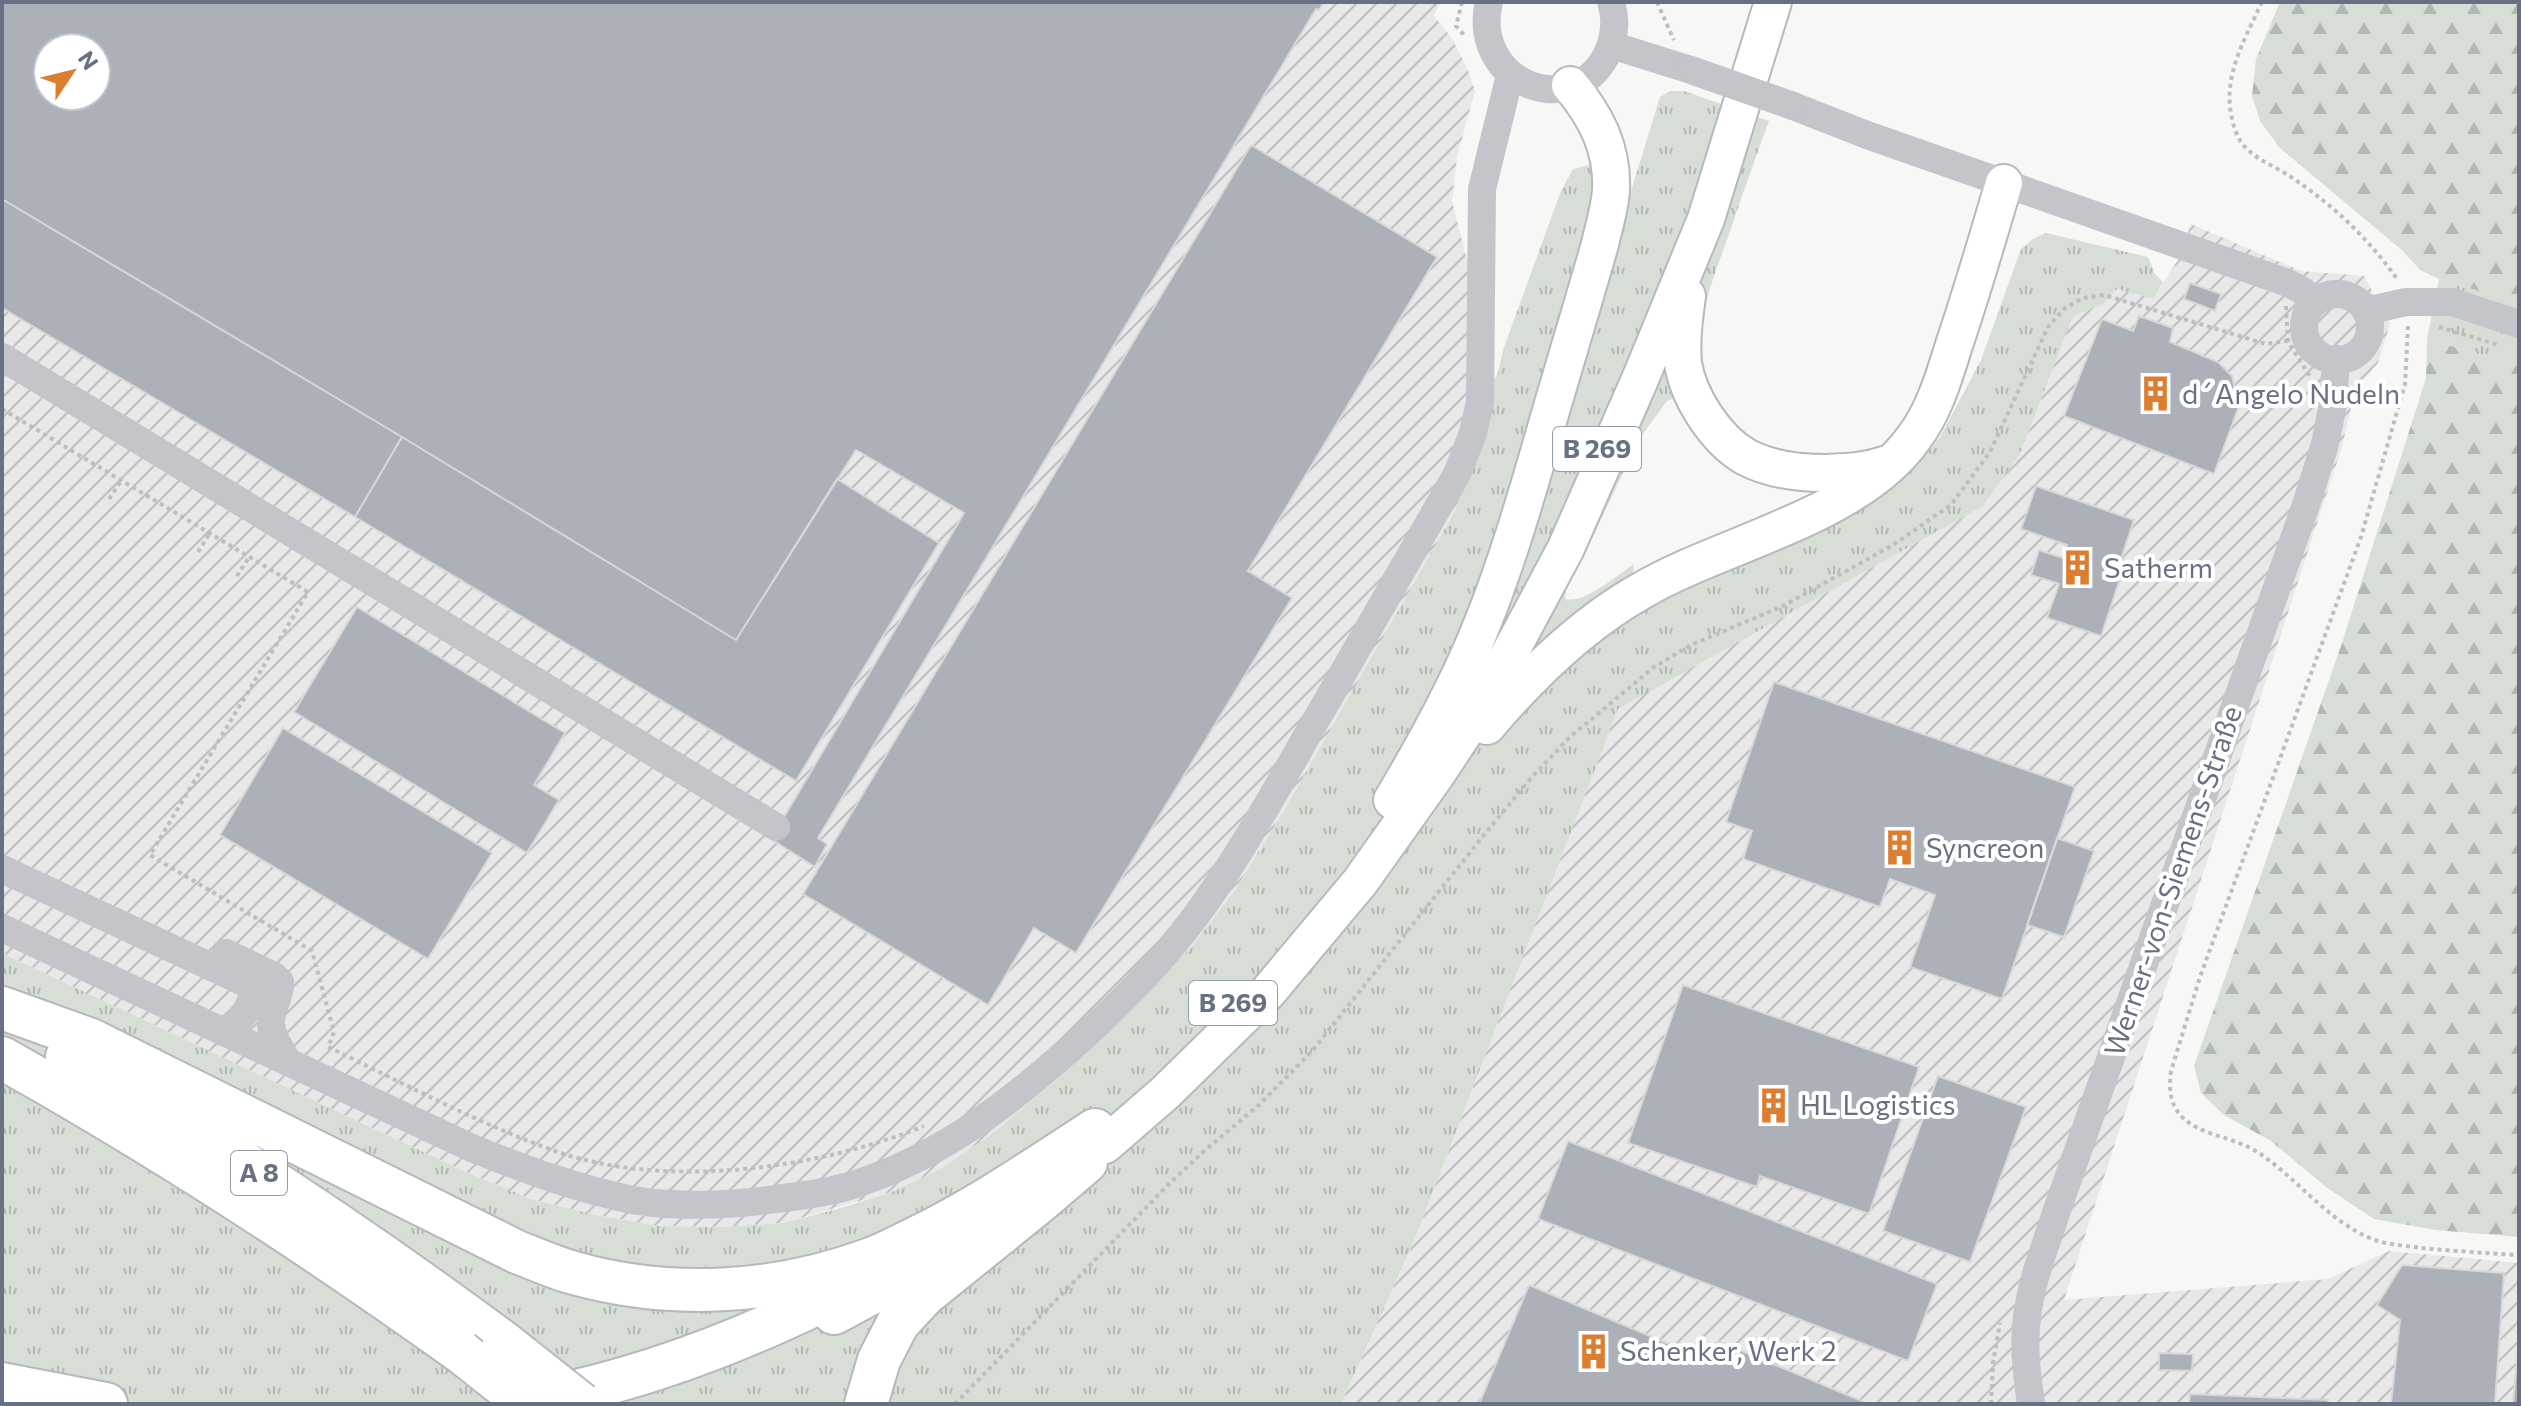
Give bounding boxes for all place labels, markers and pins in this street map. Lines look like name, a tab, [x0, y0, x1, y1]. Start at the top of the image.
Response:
building icon: d´Angelo Nudeln	[2137, 375, 2175, 413]
place label: d´Angelo Nudeln	[2182, 376, 2400, 410]
building icon: Satherm	[2059, 549, 2097, 587]
place label: Satherm	[2104, 550, 2213, 584]
building icon: Syncreon	[1881, 829, 1919, 867]
place label: Syncreon	[1926, 830, 2044, 864]
building icon: HL Logistics	[1755, 1086, 1793, 1124]
place label: HL Logistics	[1800, 1087, 1955, 1121]
building icon: Schenker, Werk 2	[1575, 1332, 1613, 1370]
place label: Schenker, Werk 2	[1620, 1333, 1837, 1367]

